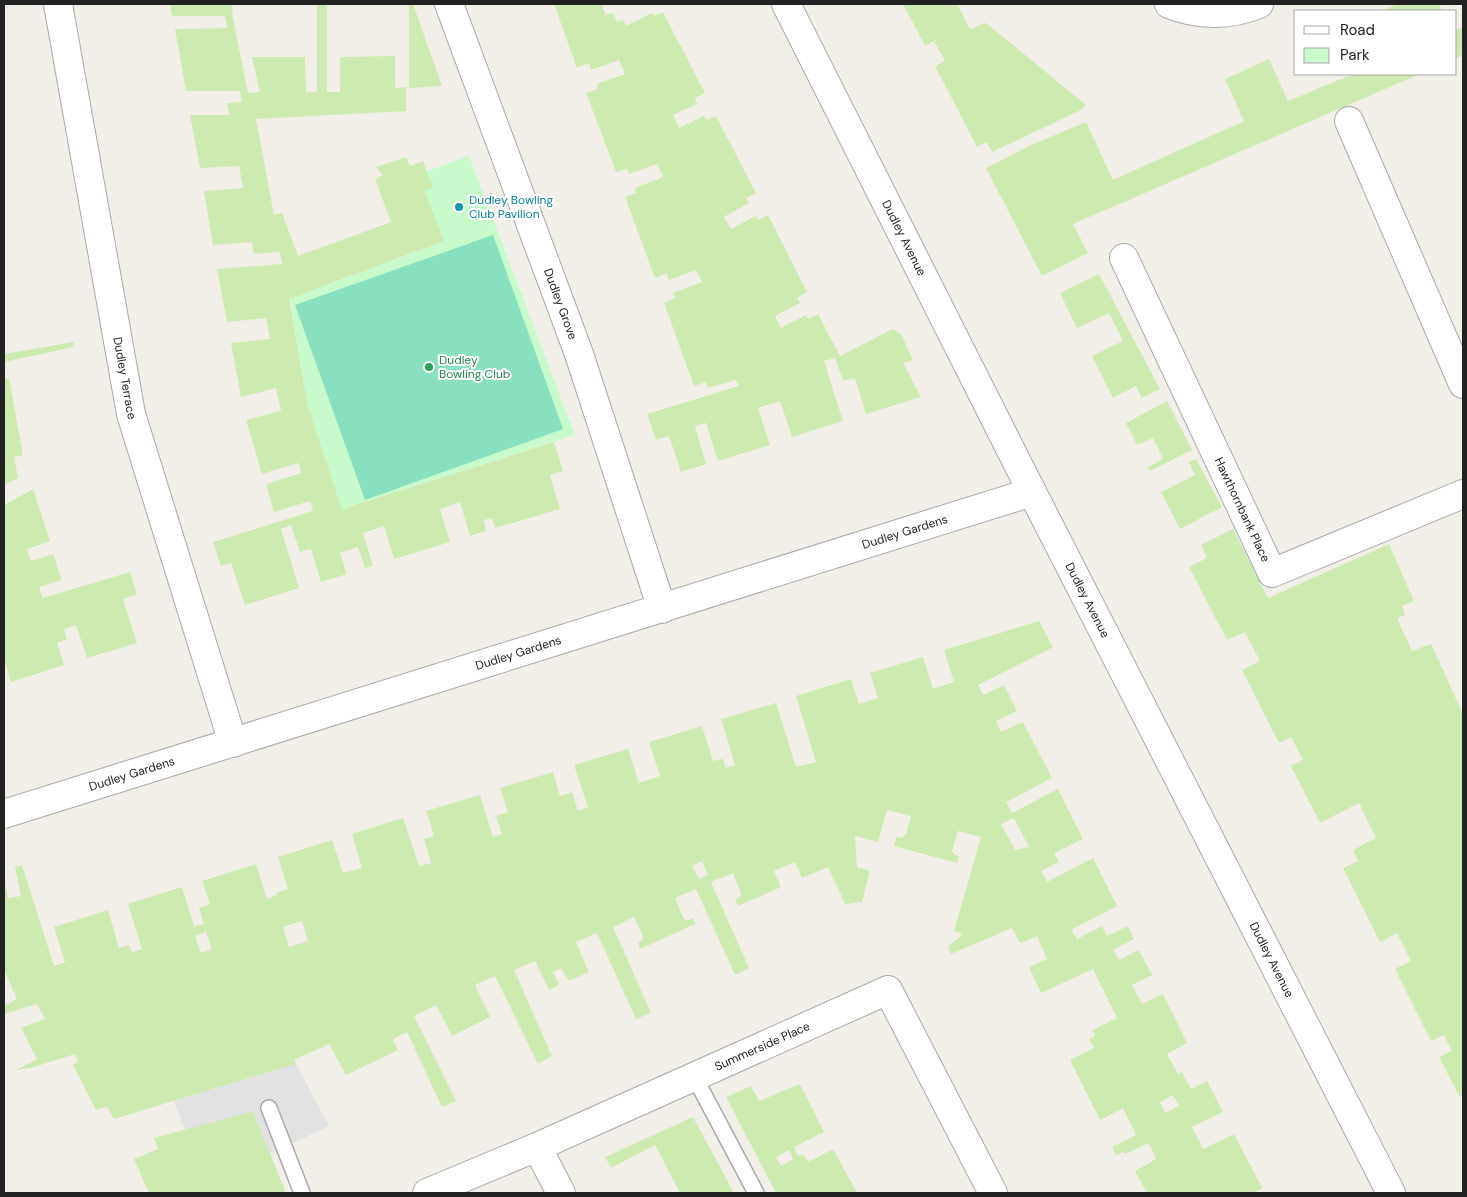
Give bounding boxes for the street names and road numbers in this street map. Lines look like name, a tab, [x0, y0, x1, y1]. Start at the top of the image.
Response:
street label: Dudley Avenue	[878, 197, 930, 279]
street label: Dudley Grove	[540, 266, 581, 342]
street label: Dudley Terrace	[109, 336, 140, 422]
street label: Hawthornbank Place	[1211, 455, 1274, 565]
street label: Dudley Gardens	[860, 511, 950, 553]
street label: Dudley Avenue	[1061, 560, 1113, 641]
street label: Dudley Gardens	[474, 632, 563, 674]
street label: Dudley Gardens	[87, 753, 177, 795]
street label: Dudley Avenue	[1246, 919, 1298, 1000]
street label: Summerside Place	[712, 1018, 813, 1075]

